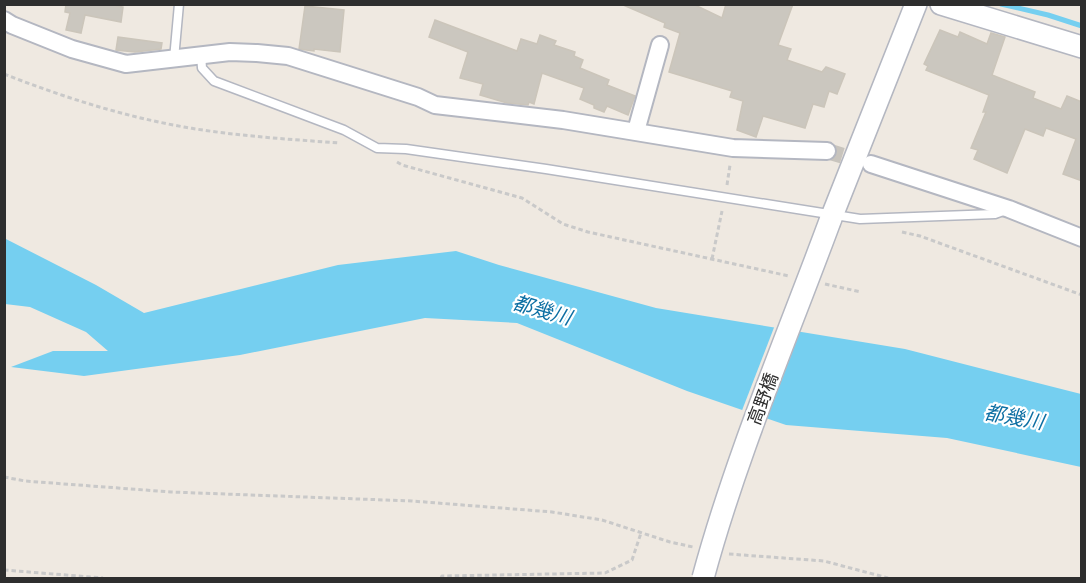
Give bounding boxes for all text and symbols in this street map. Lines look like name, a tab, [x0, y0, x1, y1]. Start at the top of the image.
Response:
water label: 都幾川	[510, 290, 576, 330]
street label: 高野橋	[743, 370, 783, 428]
water label: 都幾川	[982, 400, 1048, 434]

